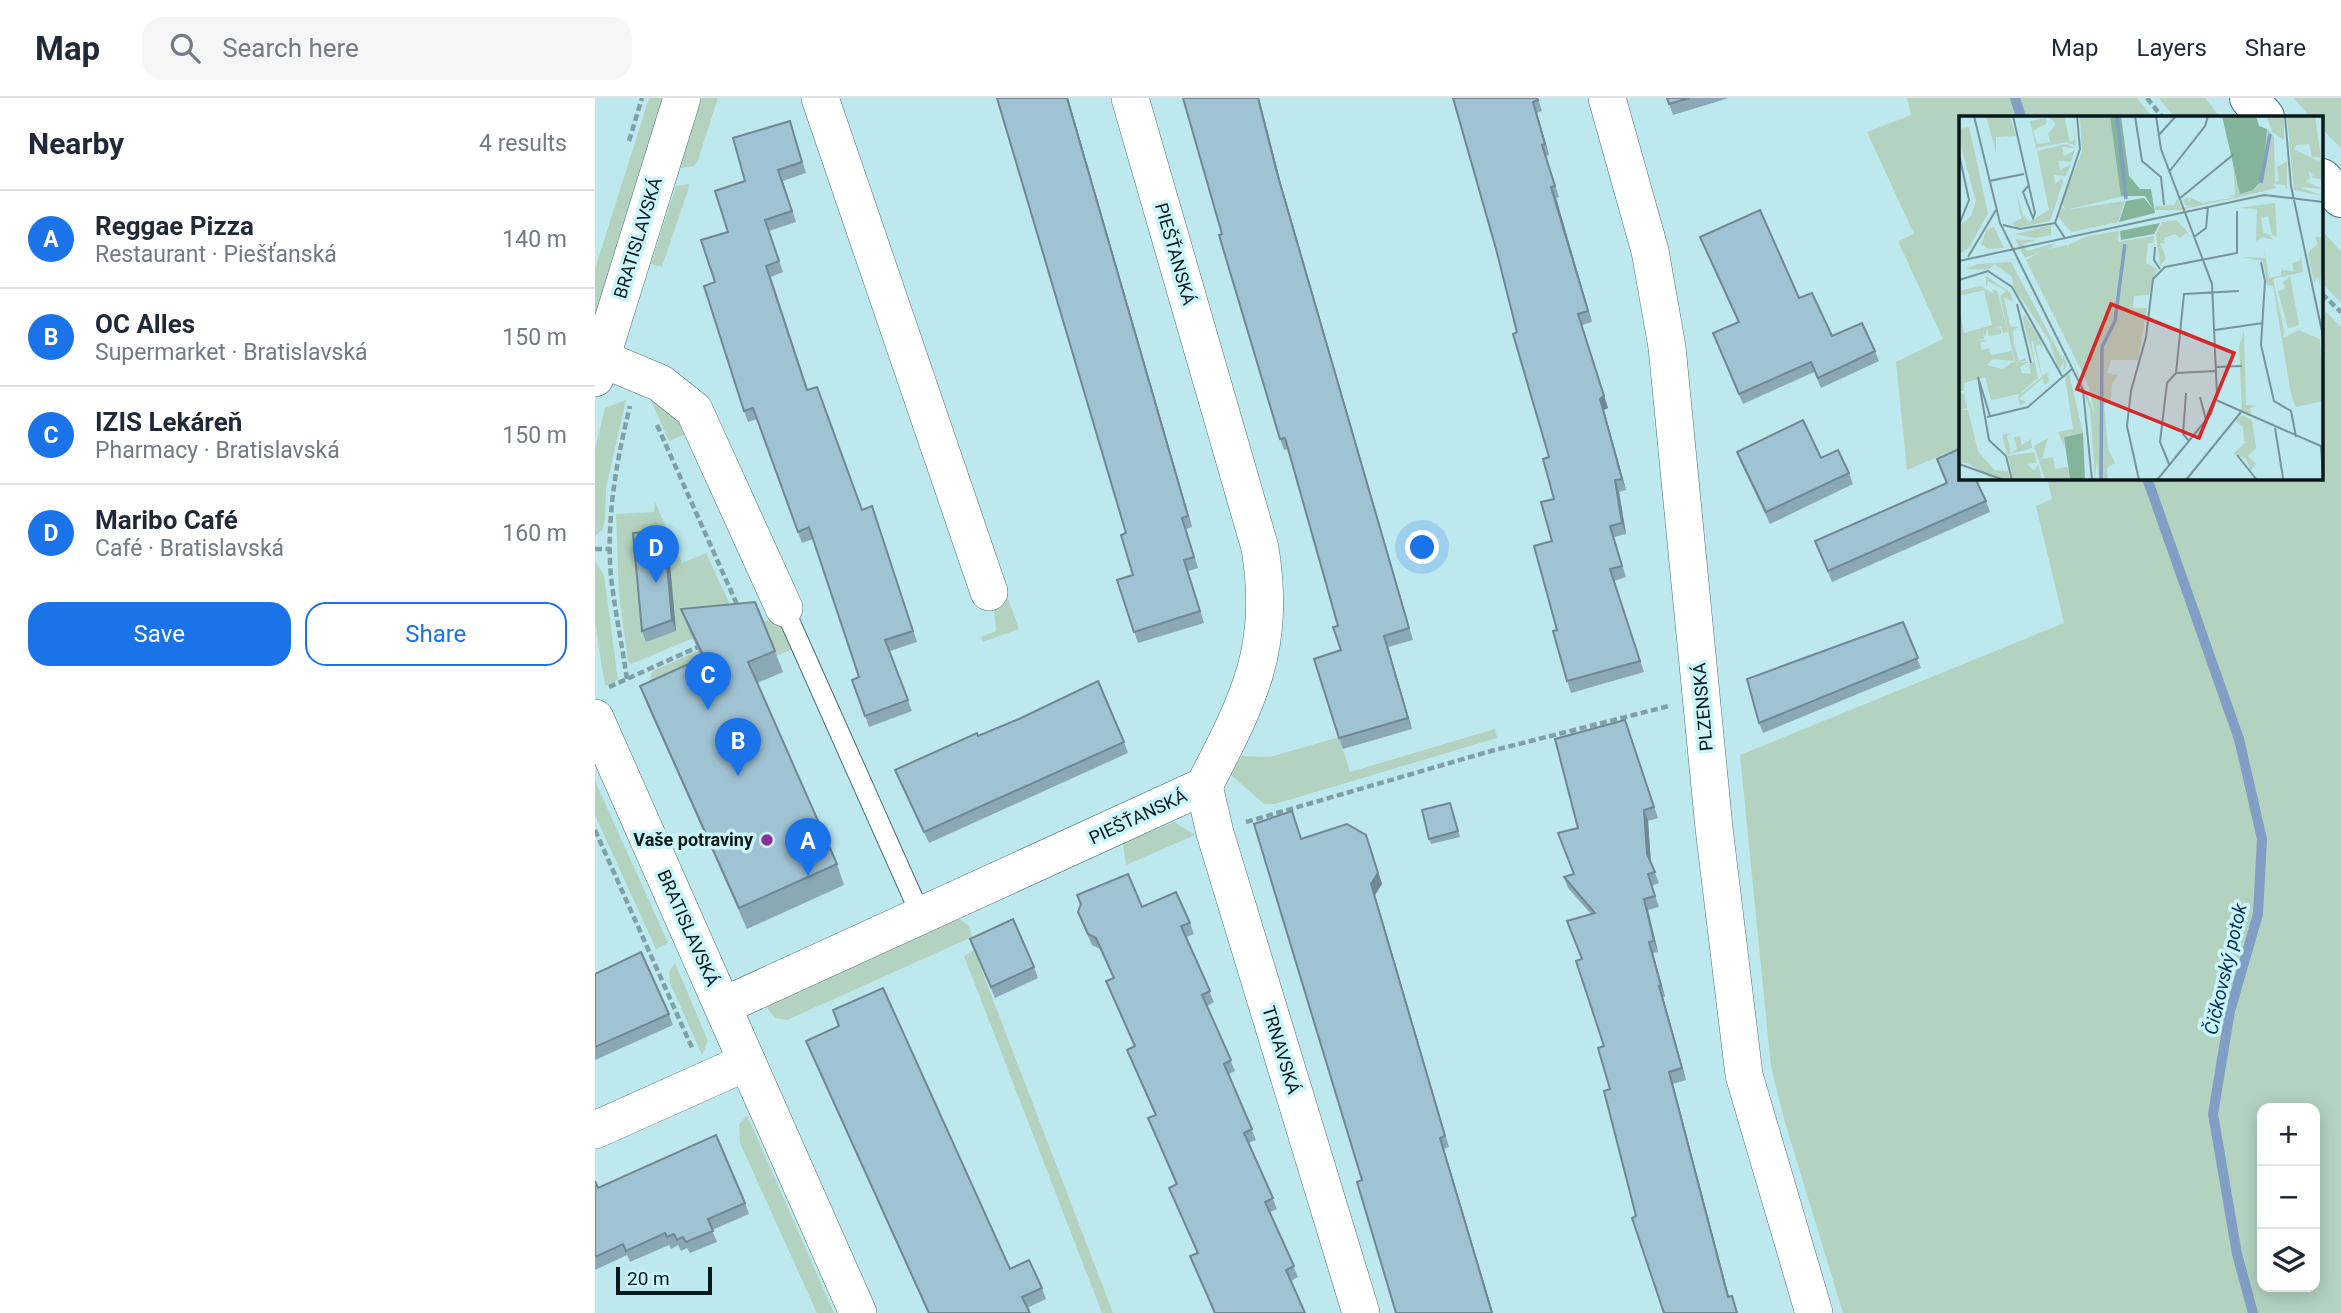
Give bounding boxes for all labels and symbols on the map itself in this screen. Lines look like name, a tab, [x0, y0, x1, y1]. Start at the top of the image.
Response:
inset map	[1959, 116, 2323, 480]
street label: BRATISLAVSKÁ	[609, 175, 666, 301]
street label: PIEŠŤANSKÁ	[1151, 200, 1200, 308]
pin: D	[633, 525, 679, 583]
your location	[1405, 530, 1439, 564]
pin: C	[685, 652, 731, 710]
street label: PLZENSKÁ	[1688, 662, 1717, 752]
pin: B	[715, 718, 761, 776]
street label: PIEŠŤANSKÁ	[1086, 785, 1190, 848]
pin: A	[785, 818, 831, 876]
place label: Vaše potraviny	[633, 829, 754, 850]
marker: Vaše potraviny	[759, 832, 775, 848]
street label: BRATISLAVSKÁ	[653, 866, 724, 990]
water label: Čičkovský potok	[2199, 901, 2252, 1037]
street label: TRNAVSKÁ	[1258, 1003, 1305, 1097]
scale bar	[616, 1264, 712, 1296]

